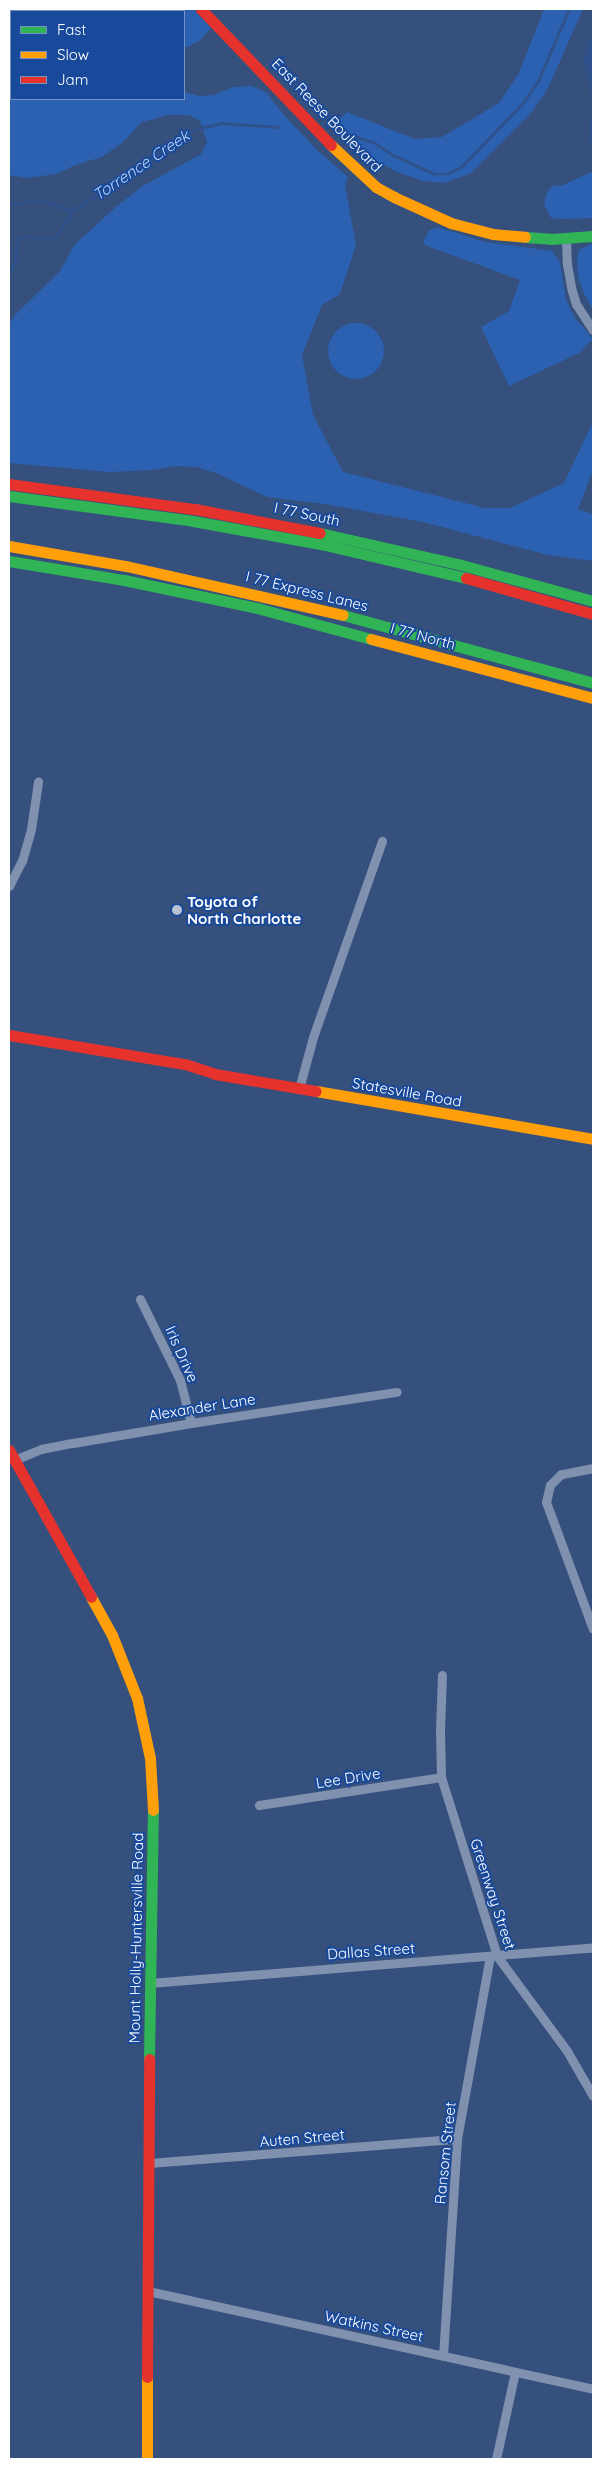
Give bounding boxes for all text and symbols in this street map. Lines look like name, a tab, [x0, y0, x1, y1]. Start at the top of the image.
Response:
legend	[10, 10, 185, 100]
text: Fast	[57, 20, 86, 39]
text: Slow	[57, 45, 89, 64]
street label: East Reese Boulevard	[268, 54, 386, 176]
text: Jam	[57, 70, 88, 89]
water label: Torrence Creek	[89, 126, 193, 204]
street label: I 77 South	[272, 498, 342, 530]
street label: I 77 Express Lanes	[244, 567, 370, 615]
street label: I 77 North	[388, 619, 458, 653]
place label: Toyota of North Charlotte	[187, 892, 301, 927]
marker: Toyota of North Charlotte	[171, 904, 183, 916]
street label: Statesville Road	[351, 1074, 463, 1110]
street label: Iris Drive	[162, 1323, 202, 1385]
street label: Alexander Lane	[147, 1390, 257, 1424]
street label: Lee Drive	[314, 1764, 382, 1792]
street label: Mount Holly-Huntersville Road	[125, 1832, 147, 2044]
street label: Greenway Street	[467, 1836, 519, 1952]
street label: Dallas Street	[326, 1939, 416, 1963]
street label: Ransom Street	[431, 2101, 459, 2205]
street label: Auten Street	[259, 2125, 345, 2151]
street label: Watkins Street	[323, 2307, 425, 2345]

